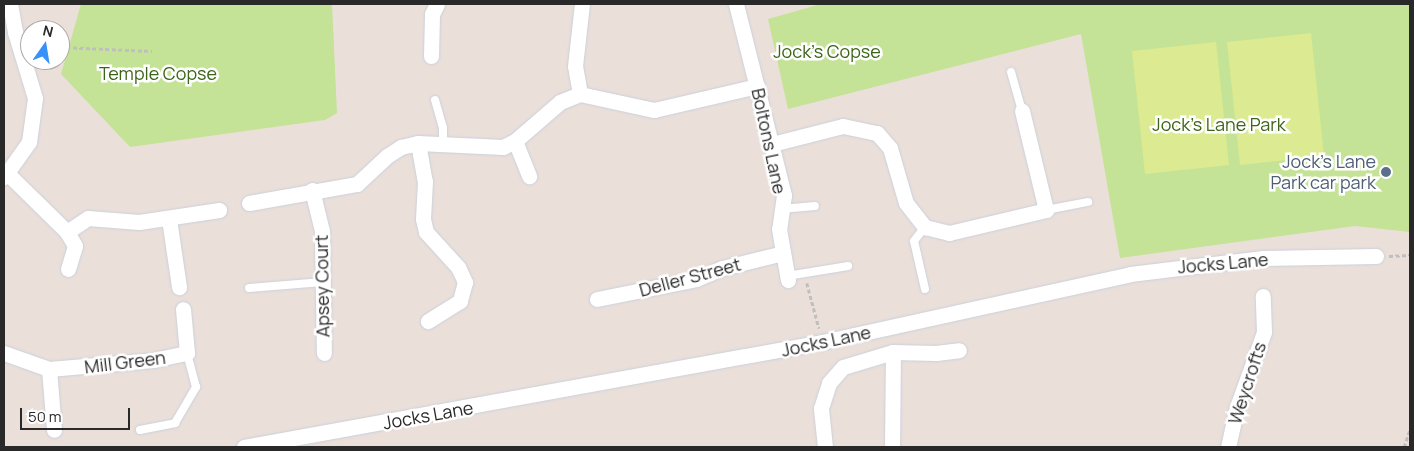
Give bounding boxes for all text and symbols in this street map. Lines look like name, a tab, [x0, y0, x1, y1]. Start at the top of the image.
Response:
north arrow	[20, 20, 70, 70]
text: N	[41, 20, 55, 41]
park label: Jock's Copse	[773, 40, 881, 62]
park label: Temple Copse	[99, 62, 217, 84]
street label: Boltons Lane	[747, 86, 791, 196]
park label: Jock's Lane Park	[1152, 113, 1286, 135]
place label: Jock's Lane Park car park	[1270, 151, 1376, 193]
marker: Jock's Lane Park car park	[1380, 166, 1392, 178]
street label: Apsey Court	[310, 234, 334, 338]
street label: Jocks Lane	[1177, 248, 1269, 278]
street label: Deller Street	[637, 253, 743, 301]
street label: Jocks Lane	[779, 321, 873, 361]
street label: Weycrofts	[1224, 339, 1270, 427]
street label: Mill Green	[83, 346, 167, 378]
street label: Jocks Lane	[381, 396, 475, 434]
scale bar	[22, 398, 132, 430]
text: 50 m	[28, 406, 62, 427]

